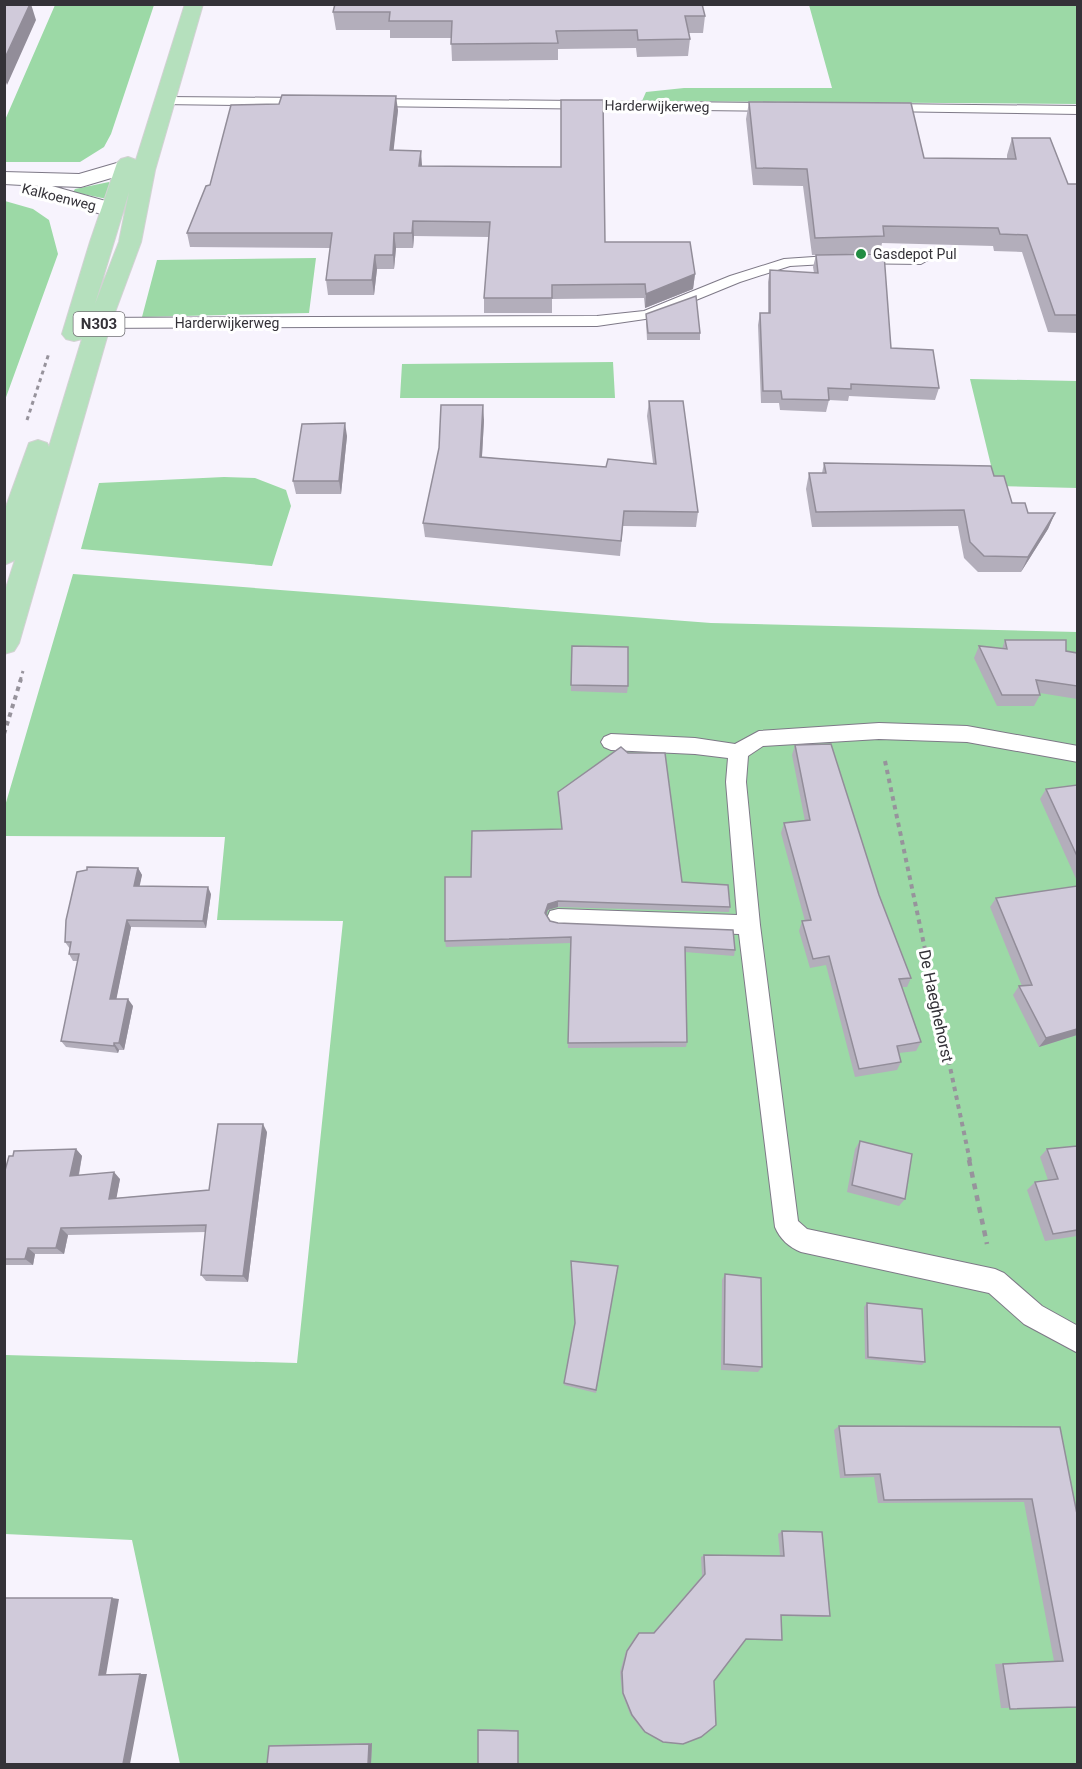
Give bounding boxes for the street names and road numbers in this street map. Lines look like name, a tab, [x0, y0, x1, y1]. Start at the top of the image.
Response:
street label: Harderwijkerweg	[605, 97, 709, 115]
street label: Kalkoenweg	[20, 180, 98, 214]
road number: N303	[74, 312, 124, 336]
street label: Harderwijkerweg	[175, 315, 279, 331]
street label: De Haeghehorst	[915, 948, 957, 1064]

